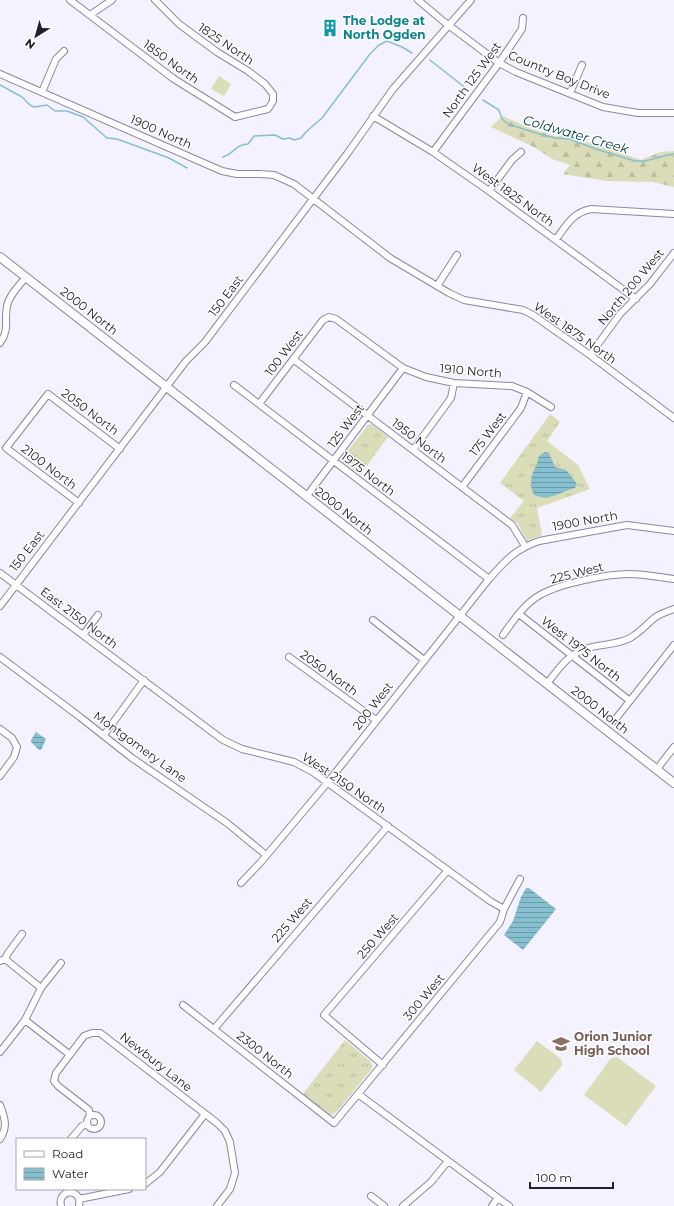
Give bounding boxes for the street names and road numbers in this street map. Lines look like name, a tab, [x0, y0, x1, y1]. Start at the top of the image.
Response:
street label: 1825 North	[196, 19, 257, 68]
street label: 1850 North	[141, 36, 202, 87]
street label: North 125 West	[439, 39, 504, 121]
street label: Country Boy Drive	[506, 47, 612, 102]
street label: 1900 North	[128, 111, 194, 152]
street label: West 1825 North	[469, 160, 557, 229]
street label: North 200 West	[594, 245, 667, 328]
street label: 150 East	[205, 272, 246, 319]
street label: 2000 North	[57, 283, 121, 338]
street label: West 1875 North	[531, 298, 620, 367]
street label: 100 West	[261, 327, 306, 379]
street label: 1910 North	[439, 360, 503, 381]
street label: 2050 North	[59, 385, 122, 438]
street label: 125 West	[324, 400, 367, 451]
street label: 175 West	[466, 408, 509, 459]
street label: 1950 North	[389, 415, 450, 466]
street label: 2100 North	[19, 441, 80, 492]
street label: 1975 North	[338, 448, 398, 499]
street label: 2000 North	[312, 483, 376, 538]
street label: 1900 North	[551, 507, 619, 534]
street label: 150 East	[6, 527, 47, 574]
street label: 225 West	[549, 559, 605, 586]
street label: East 2150 North	[38, 584, 121, 652]
street label: West 1975 North	[538, 613, 624, 684]
street label: 2050 North	[297, 647, 361, 699]
street label: 200 West	[349, 679, 396, 733]
street label: 2000 North	[568, 682, 632, 737]
street label: Montgomery Lane	[91, 708, 190, 785]
street label: West 2150 North	[299, 749, 389, 816]
street label: 225 West	[268, 894, 315, 945]
street label: 250 West	[354, 910, 402, 961]
street label: 300 West	[400, 970, 448, 1023]
street label: 2300 North	[234, 1028, 297, 1081]
street label: Newbury Lane	[117, 1029, 195, 1094]

